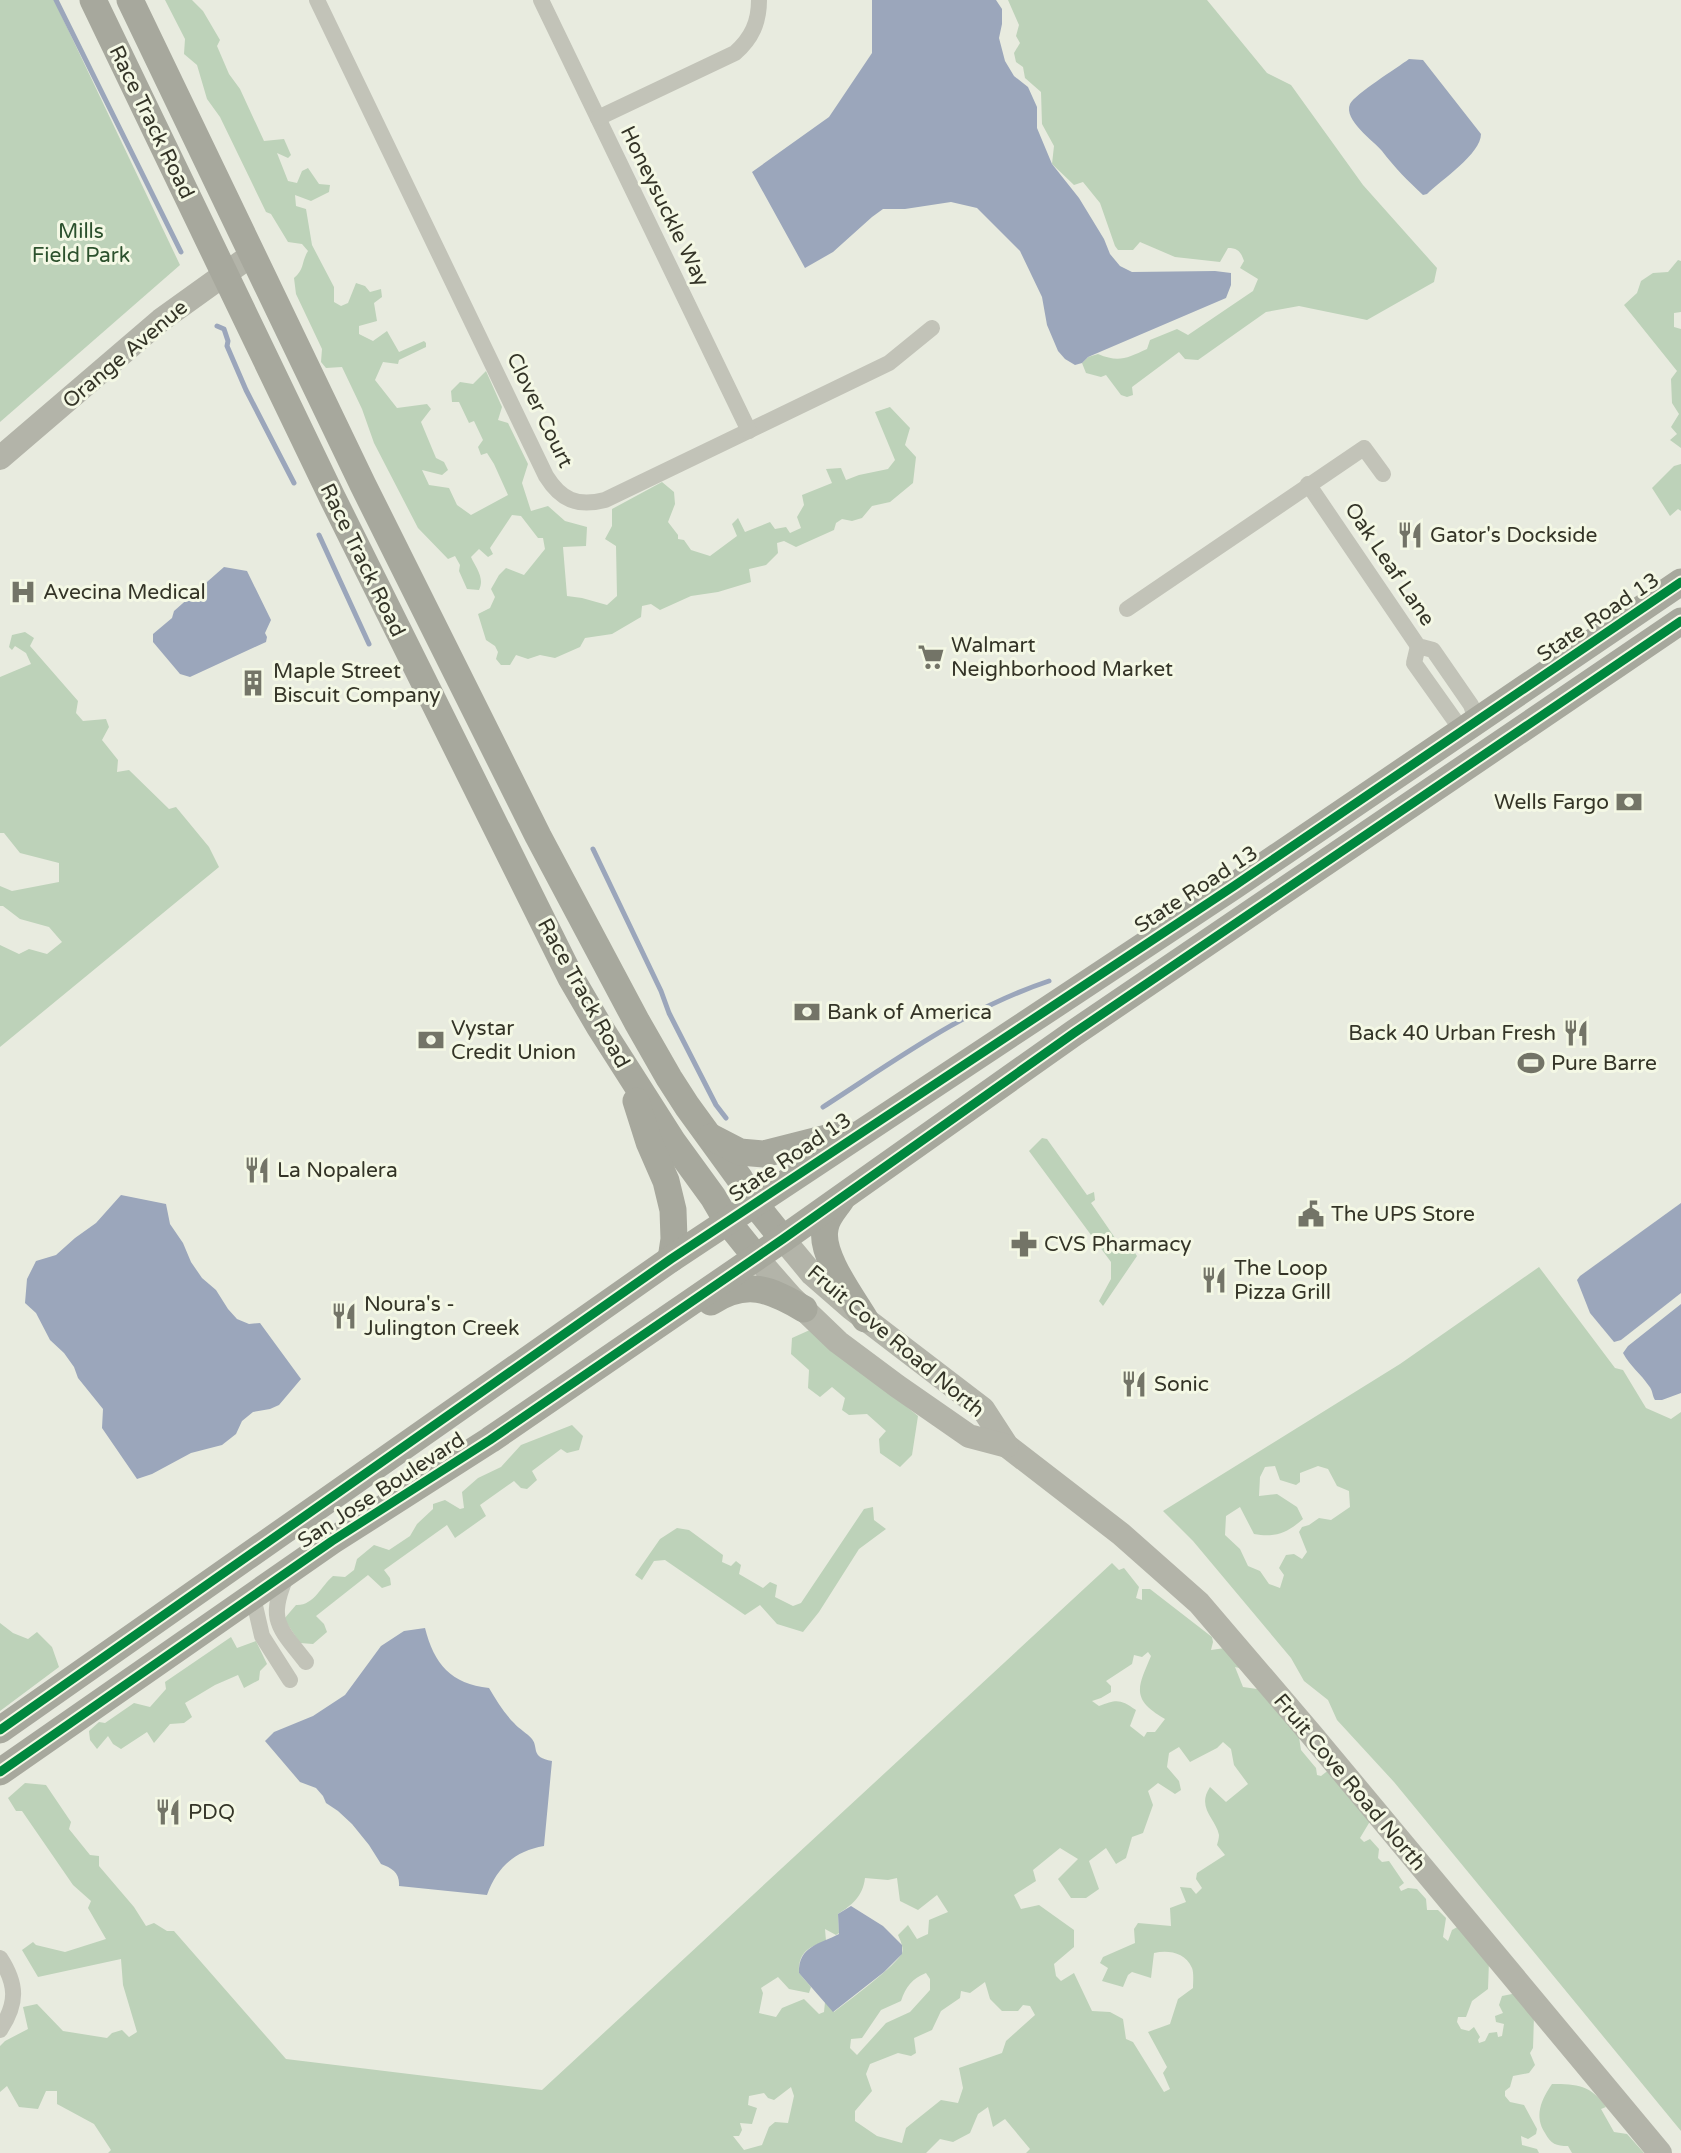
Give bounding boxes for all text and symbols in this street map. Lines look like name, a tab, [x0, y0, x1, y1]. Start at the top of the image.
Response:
street label: Race Track Road	[104, 41, 199, 203]
street label: Honeysuckle Way	[615, 122, 714, 291]
park label: Mills Field Park	[32, 219, 130, 268]
street label: Orange Avenue	[58, 295, 193, 414]
street label: Clover Court	[501, 349, 578, 472]
street label: Race Track Road	[315, 479, 410, 641]
street label: Oak Leaf Lane	[1339, 498, 1440, 631]
restaurant icon: Gator's Dockside	[1395, 520, 1425, 550]
place label: Gator's Dockside	[1430, 523, 1598, 548]
street label: State Road 13	[1532, 567, 1664, 667]
hospital icon: Avecina Medical	[8, 577, 38, 607]
place label: Avecina Medical	[43, 580, 206, 605]
place label: Walmart Neighborhood Market	[951, 633, 1173, 682]
supermarket icon: Walmart Neighborhood Market	[916, 642, 946, 672]
place label: Maple Street Biscuit Company	[273, 659, 441, 708]
building icon: Maple Street Biscuit Company	[238, 668, 268, 698]
bank icon: Wells Fargo	[1614, 787, 1644, 817]
place label: Wells Fargo	[1494, 790, 1609, 815]
street label: State Road 13	[1130, 840, 1263, 939]
street label: Race Track Road	[532, 914, 635, 1073]
bank icon: Bank of America	[792, 997, 822, 1027]
place label: Bank of America	[827, 1000, 992, 1025]
place label: Vystar Credit Union	[451, 1016, 576, 1065]
restaurant icon: Back 40 Urban Fresh	[1561, 1018, 1591, 1048]
place label: Back 40 Urban Fresh	[1348, 1021, 1556, 1046]
bank icon: Vystar Credit Union	[416, 1025, 446, 1055]
sports icon: Pure Barre	[1516, 1048, 1546, 1078]
place label: Pure Barre	[1551, 1051, 1657, 1076]
street label: State Road 13	[724, 1107, 856, 1207]
restaurant icon: La Nopalera	[242, 1155, 272, 1185]
place label: La Nopalera	[277, 1158, 398, 1183]
public building icon: The UPS Store	[1296, 1199, 1326, 1229]
place label: The UPS Store	[1331, 1202, 1475, 1227]
pharmacy icon: CVS Pharmacy	[1009, 1229, 1039, 1259]
place label: CVS Pharmacy	[1044, 1232, 1192, 1257]
place label: The Loop Pizza Grill	[1234, 1256, 1331, 1305]
street label: Fruit Cove Road North	[802, 1260, 989, 1423]
restaurant icon: The Loop Pizza Grill	[1199, 1265, 1229, 1295]
place label: Noura's - Julington Creek	[364, 1292, 519, 1341]
restaurant icon: Noura's - Julington Creek	[329, 1301, 359, 1331]
restaurant icon: Sonic	[1119, 1369, 1149, 1399]
place label: Sonic	[1154, 1372, 1209, 1397]
street label: San Jose Boulevard	[293, 1427, 469, 1554]
street label: Fruit Cove Road North	[1268, 1689, 1431, 1876]
restaurant icon: PDQ	[153, 1797, 183, 1827]
place label: PDQ	[188, 1800, 235, 1825]

